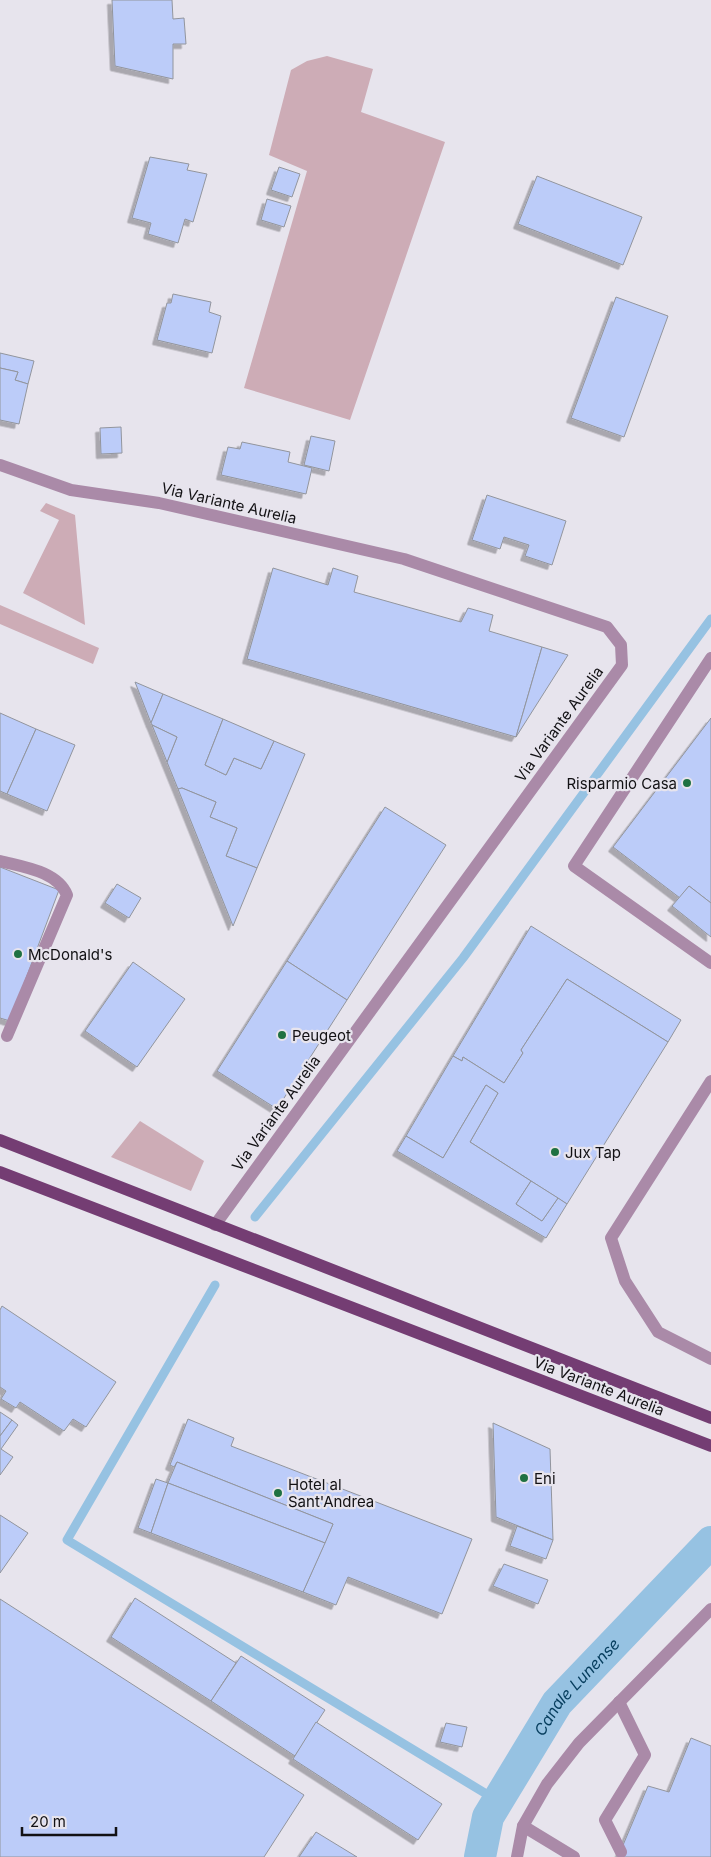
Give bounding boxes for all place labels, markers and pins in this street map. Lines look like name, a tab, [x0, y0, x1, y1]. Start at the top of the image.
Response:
place label: Risparmio Casa	[566, 774, 677, 793]
marker: Risparmio Casa	[681, 777, 693, 789]
place label: McDonald's	[28, 945, 113, 964]
marker: McDonald's	[12, 948, 24, 960]
place label: Peugeot	[292, 1026, 351, 1045]
marker: Peugeot	[276, 1029, 288, 1041]
place label: Jux Tap	[565, 1143, 621, 1162]
marker: Jux Tap	[549, 1146, 561, 1158]
place label: Eni	[534, 1469, 556, 1488]
marker: Eni	[518, 1472, 530, 1484]
place label: Hotel al Sant'Andrea	[288, 1475, 374, 1511]
marker: Hotel al Sant'Andrea	[272, 1487, 284, 1499]

